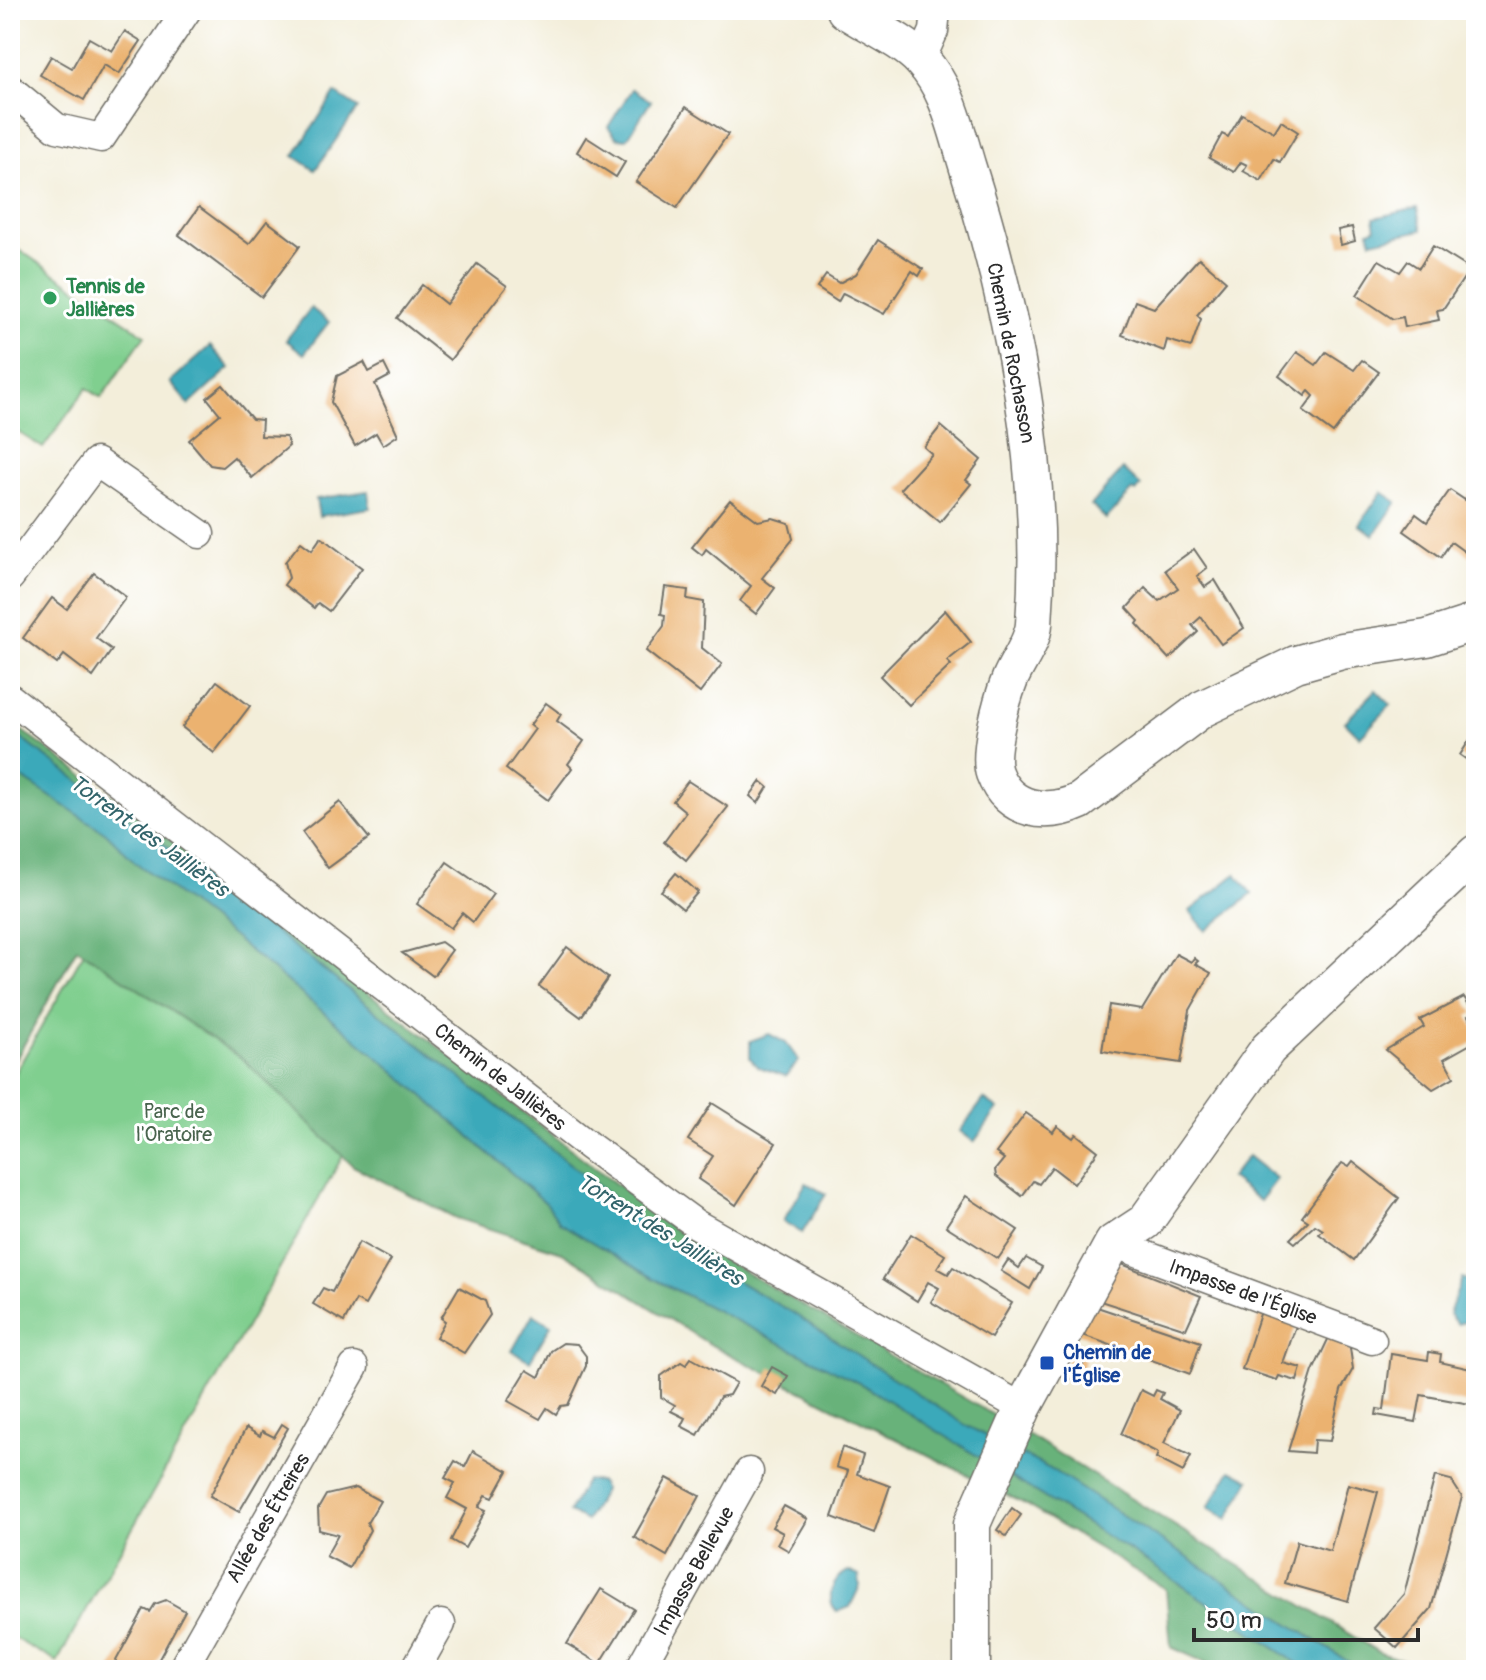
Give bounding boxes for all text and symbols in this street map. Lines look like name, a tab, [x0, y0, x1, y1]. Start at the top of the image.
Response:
street label: Chemin de Rochasson	[981, 261, 1041, 445]
place label: Tennis de Jallières	[65, 274, 146, 322]
marker: Tennis de Jallières	[41, 289, 59, 307]
water label: Torrent des Jaillières	[64, 769, 236, 904]
street label: Chemin de Jallières	[429, 1018, 571, 1136]
park label: Parc de l'Oratoire	[136, 1099, 212, 1147]
water label: Torrent des Jaillières	[572, 1168, 750, 1293]
street label: Impasse de l'Église	[1166, 1254, 1320, 1330]
place label: Chemin de l'Église	[1063, 1340, 1152, 1388]
marker: Chemin de l'Église	[1038, 1354, 1056, 1372]
street label: Allée des Étreires	[221, 1449, 315, 1587]
street label: Impasse Bellevue	[648, 1502, 740, 1640]
scale bar	[1194, 1592, 1418, 1642]
text: 50 m	[1206, 1606, 1262, 1635]

